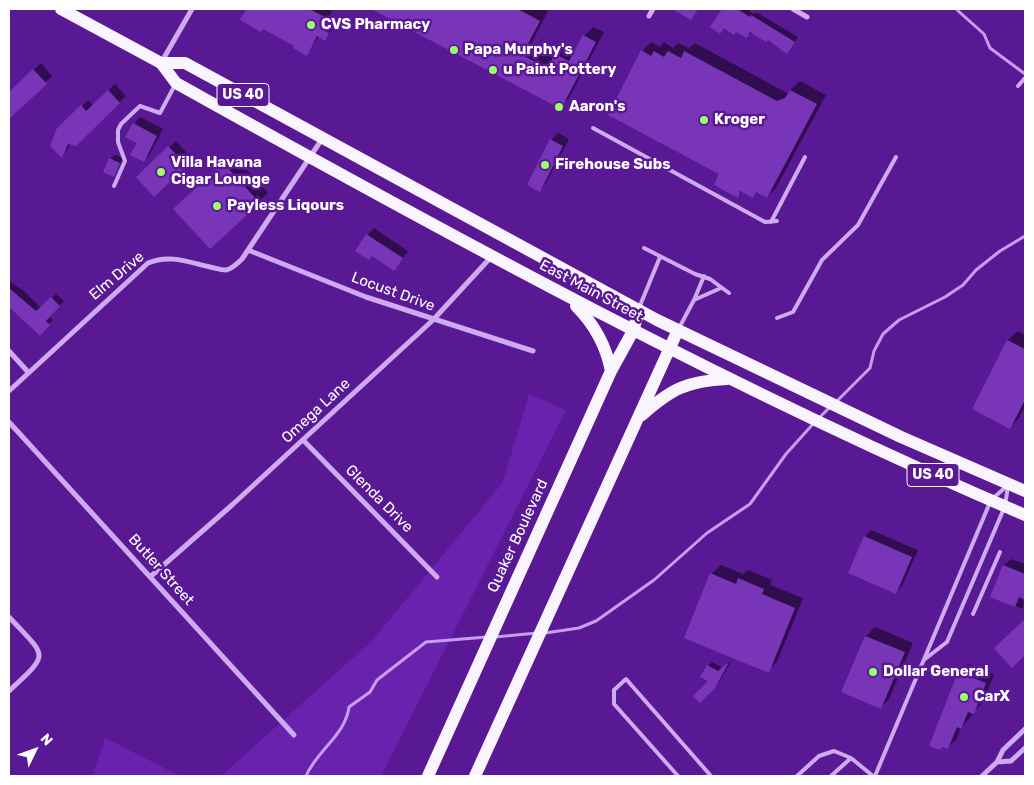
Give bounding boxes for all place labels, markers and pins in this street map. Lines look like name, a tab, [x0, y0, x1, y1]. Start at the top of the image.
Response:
place label: CVS Pharmacy	[321, 16, 430, 34]
marker: CVS Pharmacy	[305, 19, 317, 31]
place label: Papa Murphy's	[464, 41, 573, 59]
marker: Papa Murphy's	[448, 44, 460, 56]
place label: u Paint Pottery	[503, 61, 617, 79]
marker: u Paint Pottery	[487, 64, 499, 76]
place label: Aaron's	[569, 98, 625, 116]
marker: Aaron's	[553, 101, 565, 113]
place label: Kroger	[714, 111, 765, 129]
marker: Kroger	[698, 114, 710, 126]
place label: Villa Havana Cigar Lounge	[171, 154, 270, 189]
place label: Firehouse Subs	[555, 156, 670, 174]
marker: Firehouse Subs	[539, 159, 551, 171]
marker: Villa Havana Cigar Lounge	[155, 166, 167, 178]
place label: Payless Liqours	[227, 197, 344, 215]
marker: Payless Liqours	[211, 200, 223, 212]
place label: Dollar General	[883, 663, 988, 681]
marker: Dollar General	[867, 666, 879, 678]
place label: CarX	[974, 688, 1010, 706]
marker: CarX	[958, 691, 970, 703]

